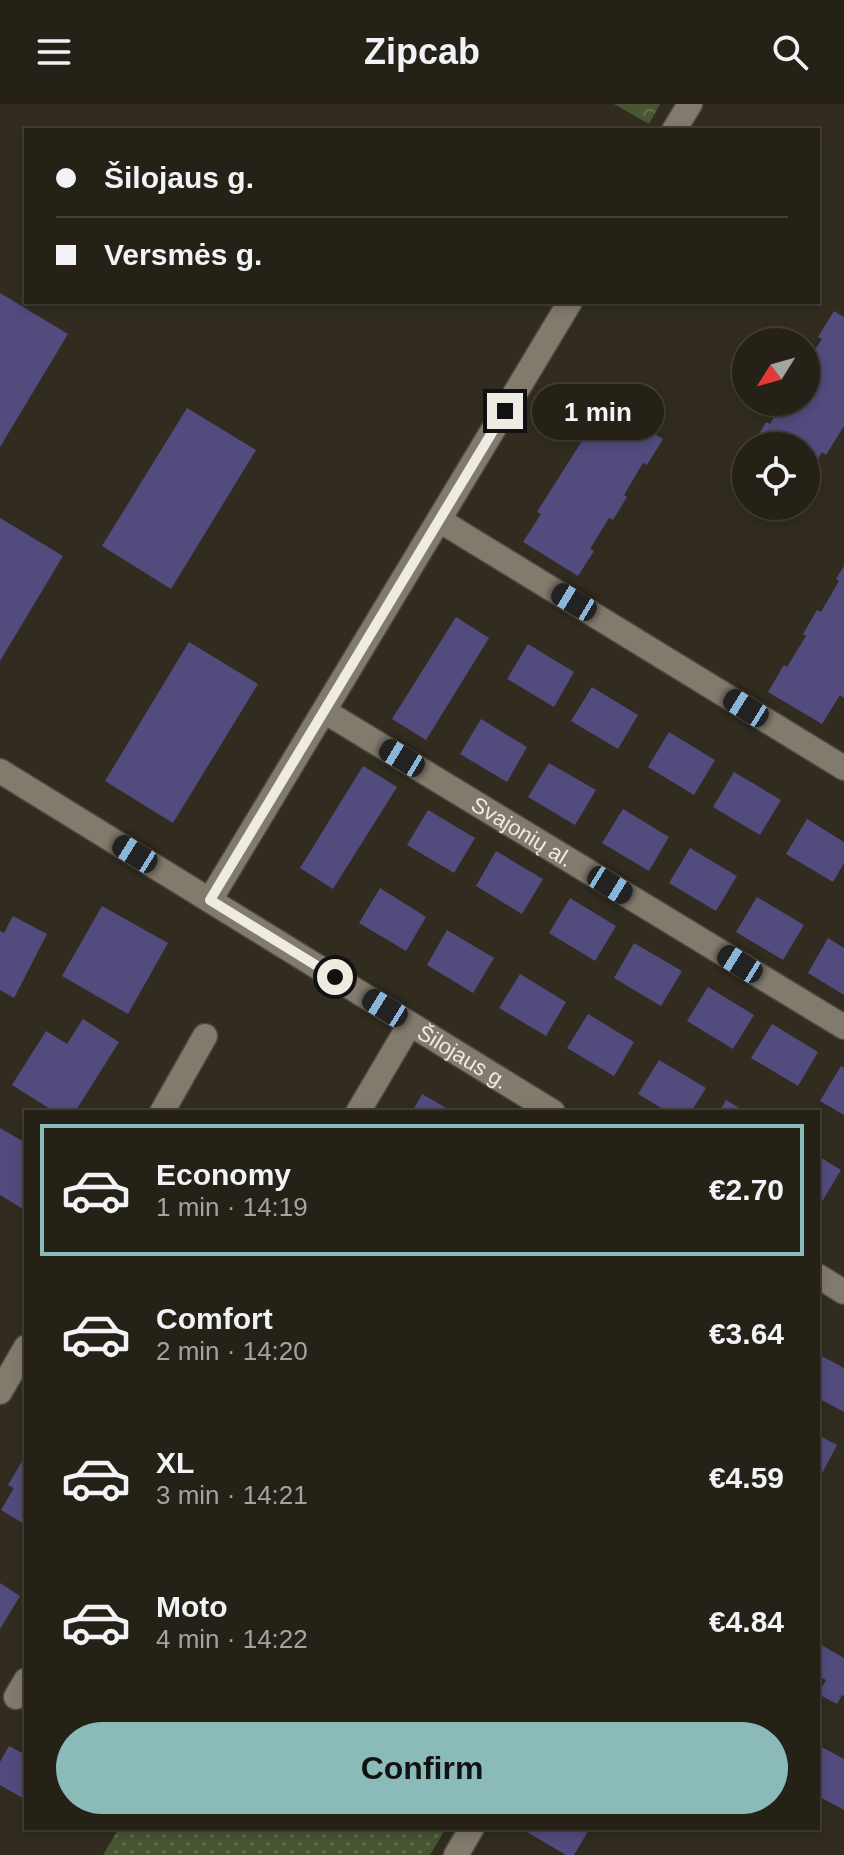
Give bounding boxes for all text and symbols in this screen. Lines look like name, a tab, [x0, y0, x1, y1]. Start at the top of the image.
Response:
icon: menu	[32, 30, 76, 74]
icon: search	[768, 30, 812, 74]
text: Zipcab	[364, 31, 480, 72]
text: Šilojaus g.	[104, 161, 254, 194]
text: Versmės g.	[104, 238, 262, 271]
north arrow	[732, 328, 820, 416]
map controls	[732, 328, 820, 520]
callout: 1 min	[533, 383, 665, 439]
route end	[487, 393, 523, 429]
text: 1 min	[564, 397, 632, 427]
button: locate	[732, 432, 820, 520]
car	[547, 579, 601, 625]
car	[719, 685, 773, 731]
car	[375, 735, 429, 781]
street label: Svajonių al.	[467, 791, 577, 872]
car	[108, 831, 162, 877]
car	[583, 862, 637, 908]
car	[713, 941, 767, 987]
route start	[317, 959, 353, 995]
car	[358, 985, 412, 1031]
street label: Šilojaus g.	[413, 1019, 513, 1094]
icon: car	[60, 1154, 132, 1226]
text: Economy	[156, 1158, 291, 1191]
text: €2.70	[709, 1173, 784, 1206]
text: 1 min · 14:19	[156, 1192, 308, 1222]
icon: car	[60, 1298, 132, 1370]
text: Comfort	[156, 1302, 273, 1335]
text: €3.64	[709, 1317, 784, 1350]
text: 2 min · 14:20	[156, 1336, 308, 1366]
icon: car	[60, 1442, 132, 1514]
text: XL	[156, 1446, 194, 1479]
text: €4.59	[709, 1461, 784, 1494]
text: 3 min · 14:21	[156, 1480, 308, 1510]
icon: car	[60, 1586, 132, 1658]
text: Moto	[156, 1590, 228, 1623]
text: €4.84	[709, 1605, 784, 1638]
text: 4 min · 14:22	[156, 1624, 308, 1654]
button: Confirm	[56, 1722, 788, 1814]

